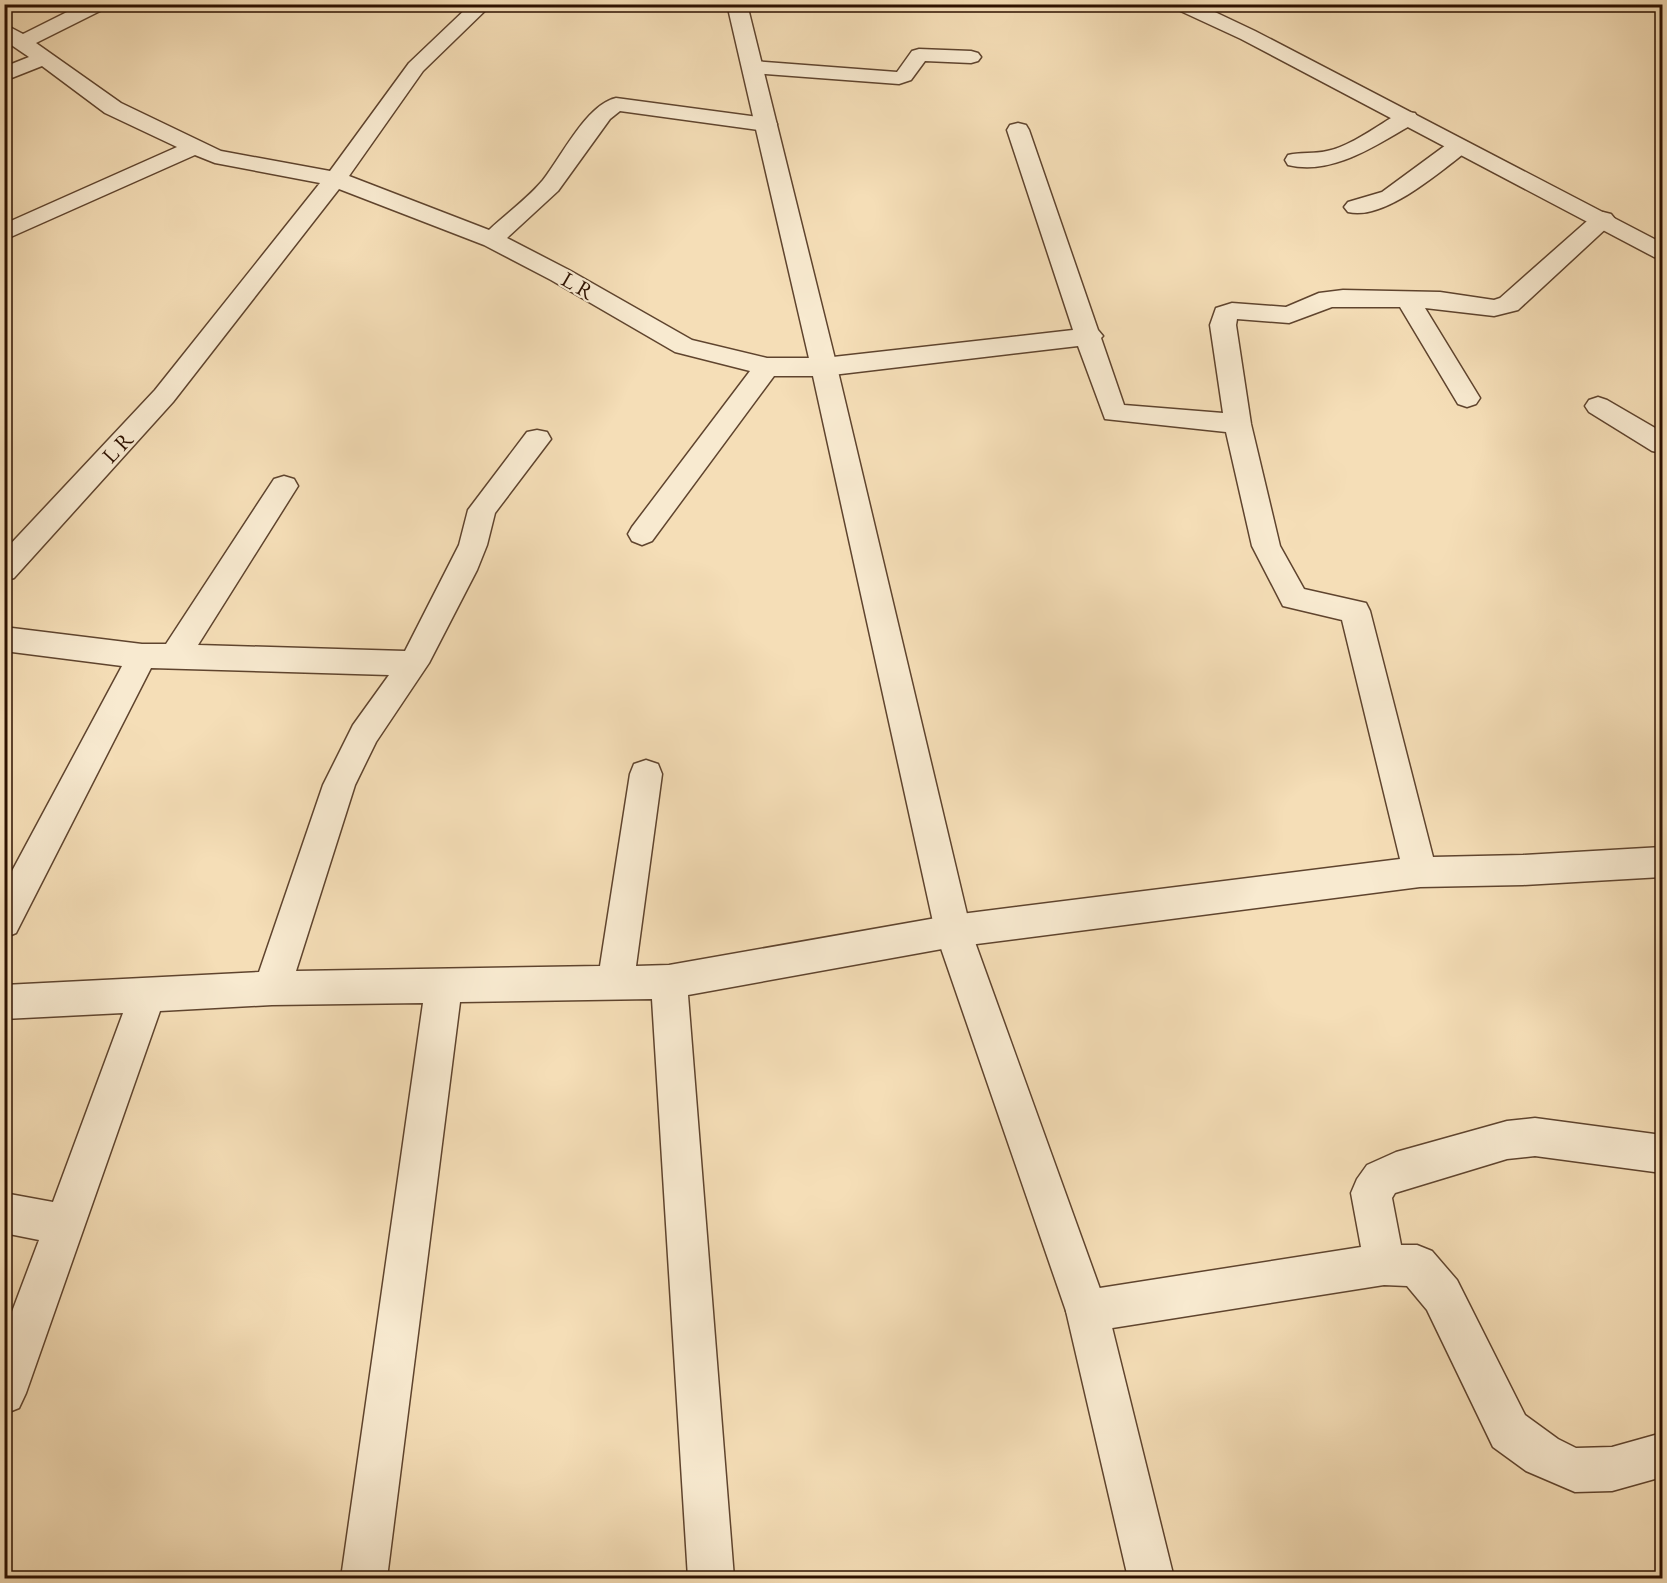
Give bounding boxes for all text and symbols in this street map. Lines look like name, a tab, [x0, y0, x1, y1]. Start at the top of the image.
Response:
street label: L R	[556, 265, 600, 306]
street label: L R	[96, 425, 139, 469]

